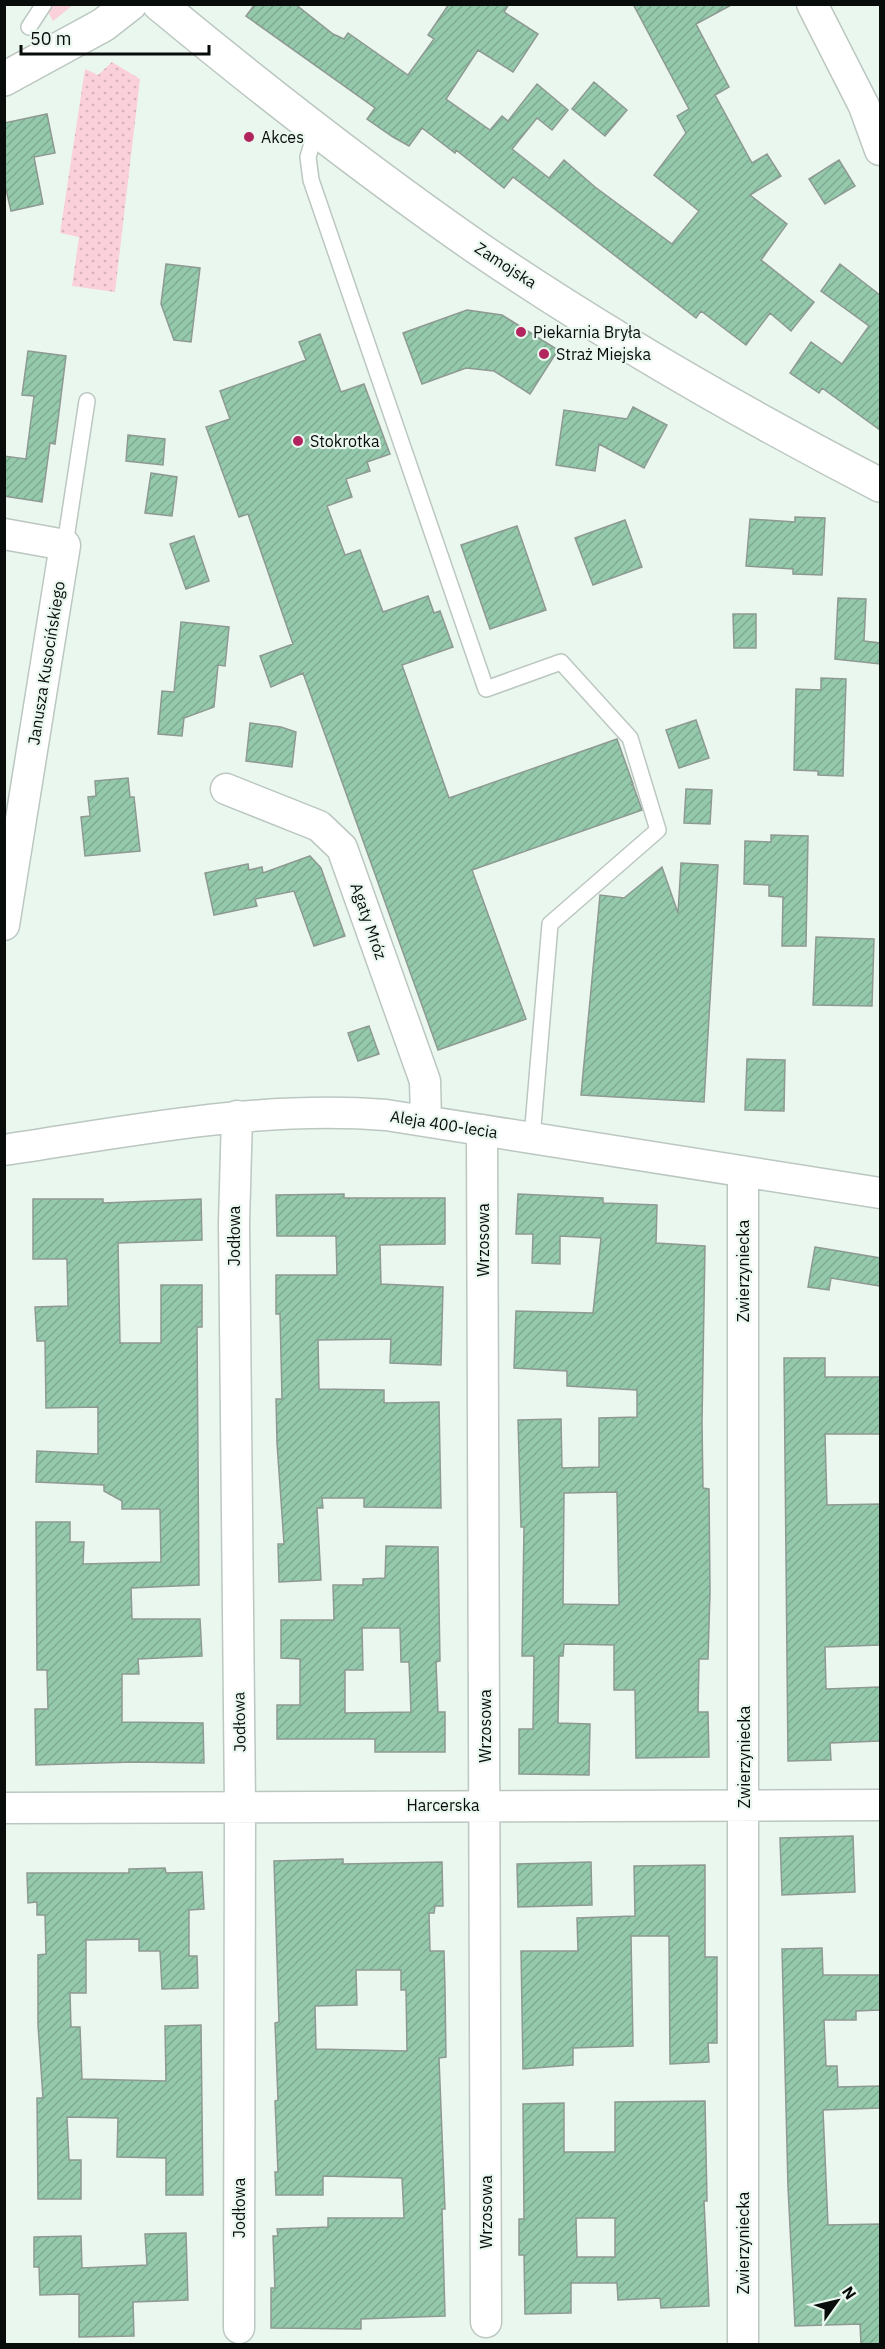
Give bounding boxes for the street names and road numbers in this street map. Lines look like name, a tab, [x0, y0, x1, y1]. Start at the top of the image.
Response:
street label: Zamojska	[471, 238, 541, 293]
street label: Janusza Kusocińskiego	[23, 580, 69, 746]
street label: Agaty Mróz	[347, 880, 391, 962]
street label: Aleja 400-lecia	[389, 1106, 500, 1142]
street label: Wrzosowa	[473, 1203, 493, 1277]
street label: Jodłowa	[224, 1205, 244, 1266]
street label: Zwierzyniecka	[733, 1219, 753, 1322]
street label: Wrzosowa	[475, 1689, 495, 1763]
street label: Jodłowa	[228, 1691, 250, 1752]
street label: Zwierzyniecka	[734, 1705, 754, 1808]
street label: Harcerska	[407, 1795, 480, 1815]
street label: Wrzosowa	[476, 2175, 496, 2249]
street label: Jodłowa	[229, 2177, 249, 2238]
street label: Zwierzyniecka	[733, 2191, 753, 2294]

